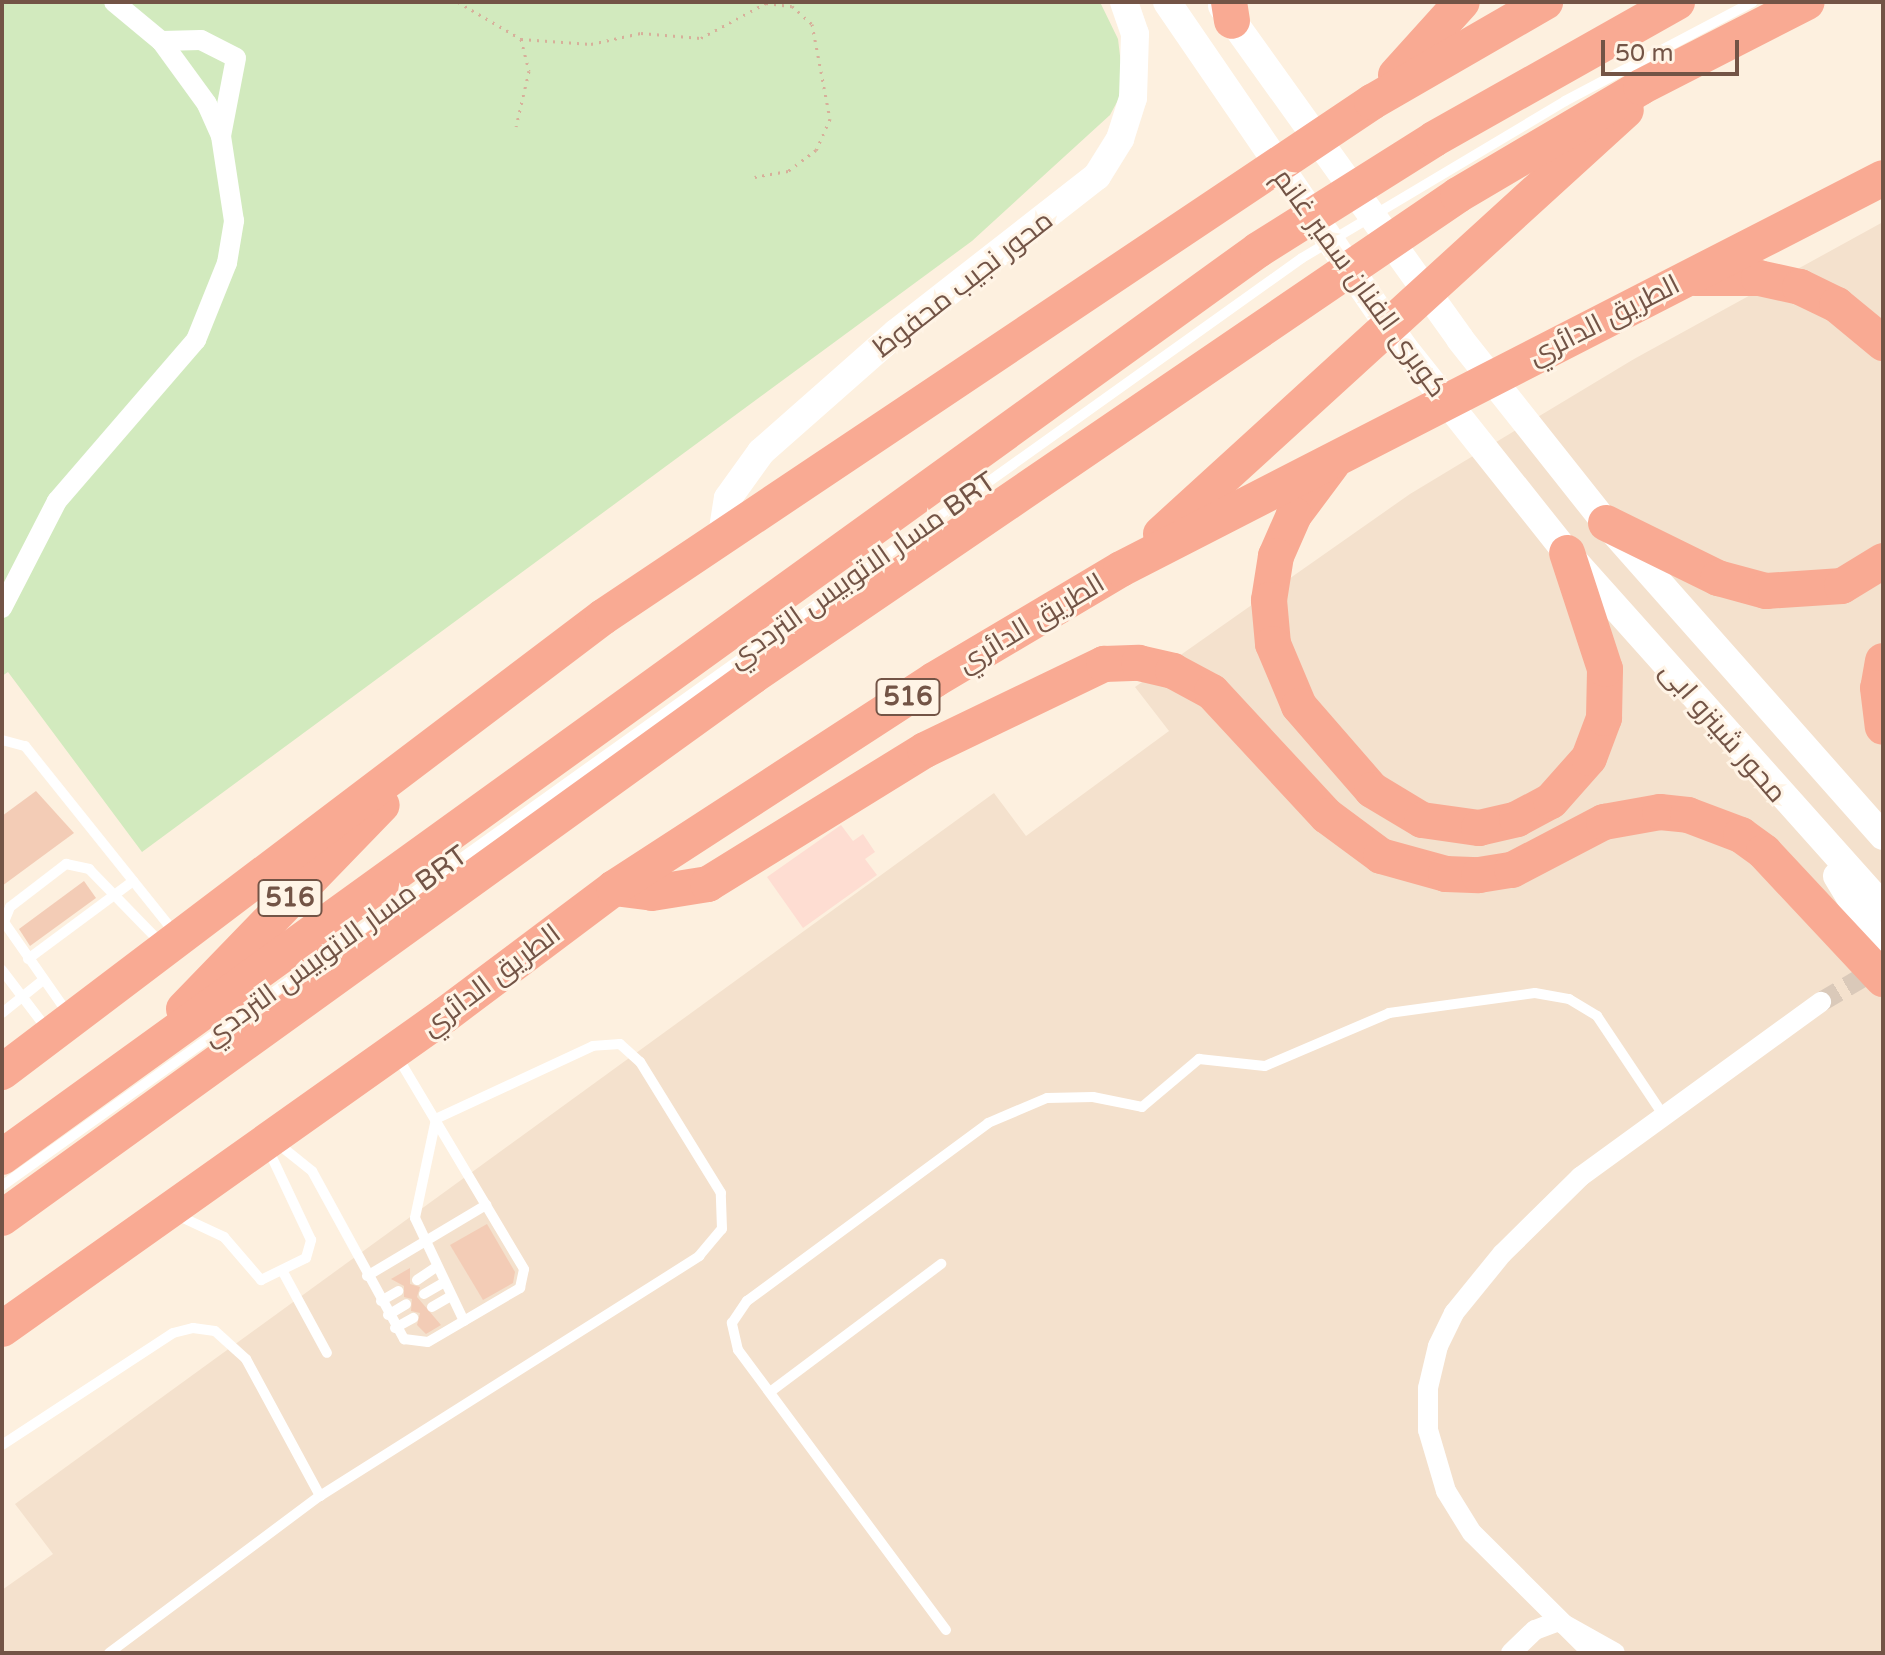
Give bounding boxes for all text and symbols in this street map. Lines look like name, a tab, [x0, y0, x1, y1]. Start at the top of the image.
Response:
scale bar	[1605, 24, 1743, 74]
text: 50 m	[1615, 39, 1673, 68]
street label: كوبرى الفنان سمير غانم	[1266, 162, 1454, 404]
street label: محور نجيب محفوظ	[866, 203, 1060, 365]
street label: الطريق الدائري	[1523, 267, 1685, 373]
street label: مسار الاتوبيس الترددي BRT	[721, 465, 1003, 675]
street label: الطريق الدائري	[951, 566, 1111, 680]
street label: محور شينزو ابى	[1653, 655, 1793, 809]
road number: 516	[874, 675, 942, 719]
street label: مسار الاتوبيس الترددي BRT	[196, 838, 474, 1054]
road number: 516	[256, 876, 324, 920]
street label: الطريق الدائري	[415, 917, 567, 1043]

